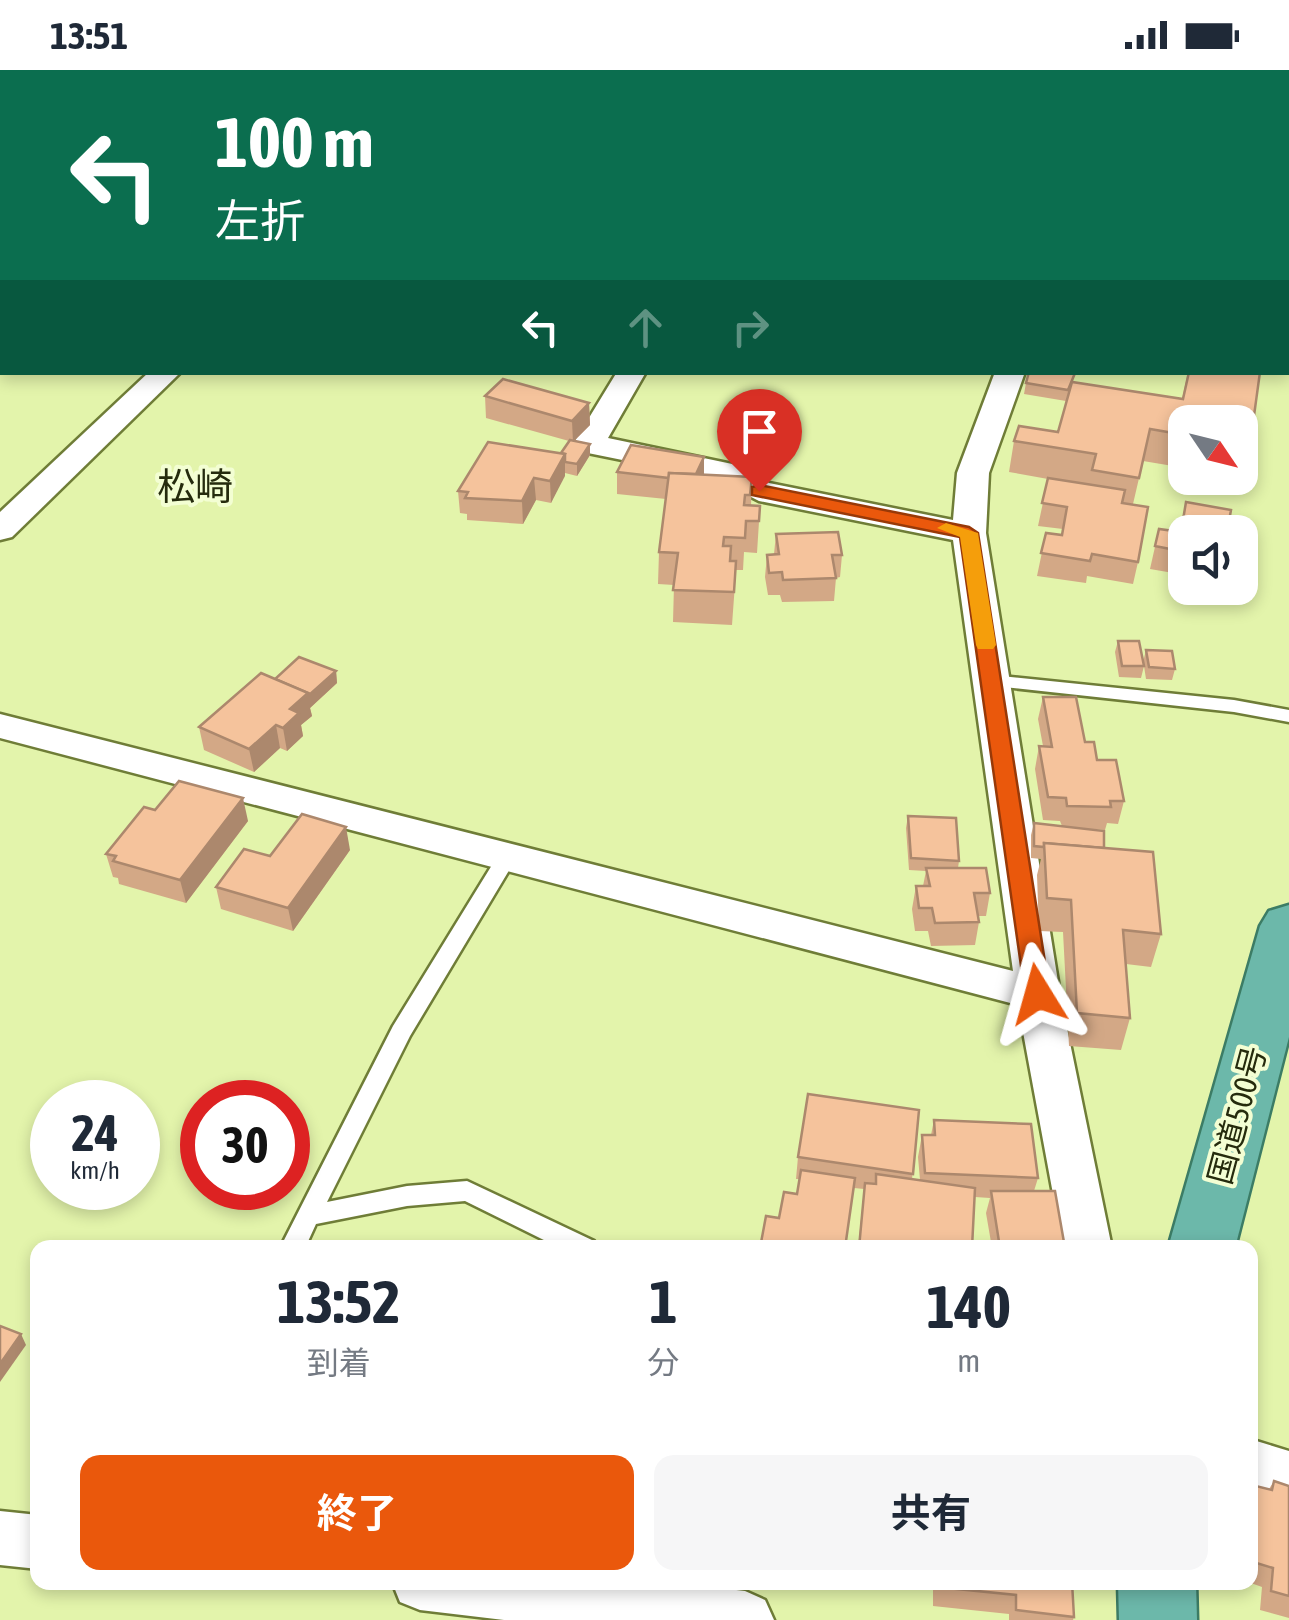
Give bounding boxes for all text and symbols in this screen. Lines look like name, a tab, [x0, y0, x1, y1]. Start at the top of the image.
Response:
text: 13:51	[50, 14, 128, 57]
text: 100 m	[215, 102, 374, 182]
icon: left	[50, 110, 180, 240]
text: 左折	[215, 195, 305, 247]
icon: left	[513, 300, 568, 355]
icon: ahead	[618, 300, 673, 355]
icon: right	[723, 300, 778, 355]
pin	[717, 389, 802, 492]
icon: arrive	[732, 404, 787, 459]
north arrow	[1168, 405, 1258, 495]
map controls	[1168, 405, 1258, 605]
district label: 松崎	[157, 465, 233, 508]
button: sound	[1168, 515, 1258, 605]
position arrow	[986, 942, 1090, 1046]
street label: 国道500号	[1201, 1042, 1273, 1188]
speed limit sign: 30	[180, 1080, 310, 1210]
text: 24	[71, 1104, 118, 1162]
text: km/h	[70, 1156, 120, 1184]
text: 13:52	[277, 1267, 400, 1336]
text: 1	[649, 1267, 678, 1336]
text: 140	[926, 1272, 1011, 1341]
text: m	[957, 1342, 980, 1379]
text: 到着	[307, 1344, 371, 1381]
text: 分	[647, 1344, 679, 1381]
button: 終了	[80, 1455, 634, 1570]
button: 共有	[654, 1455, 1208, 1570]

